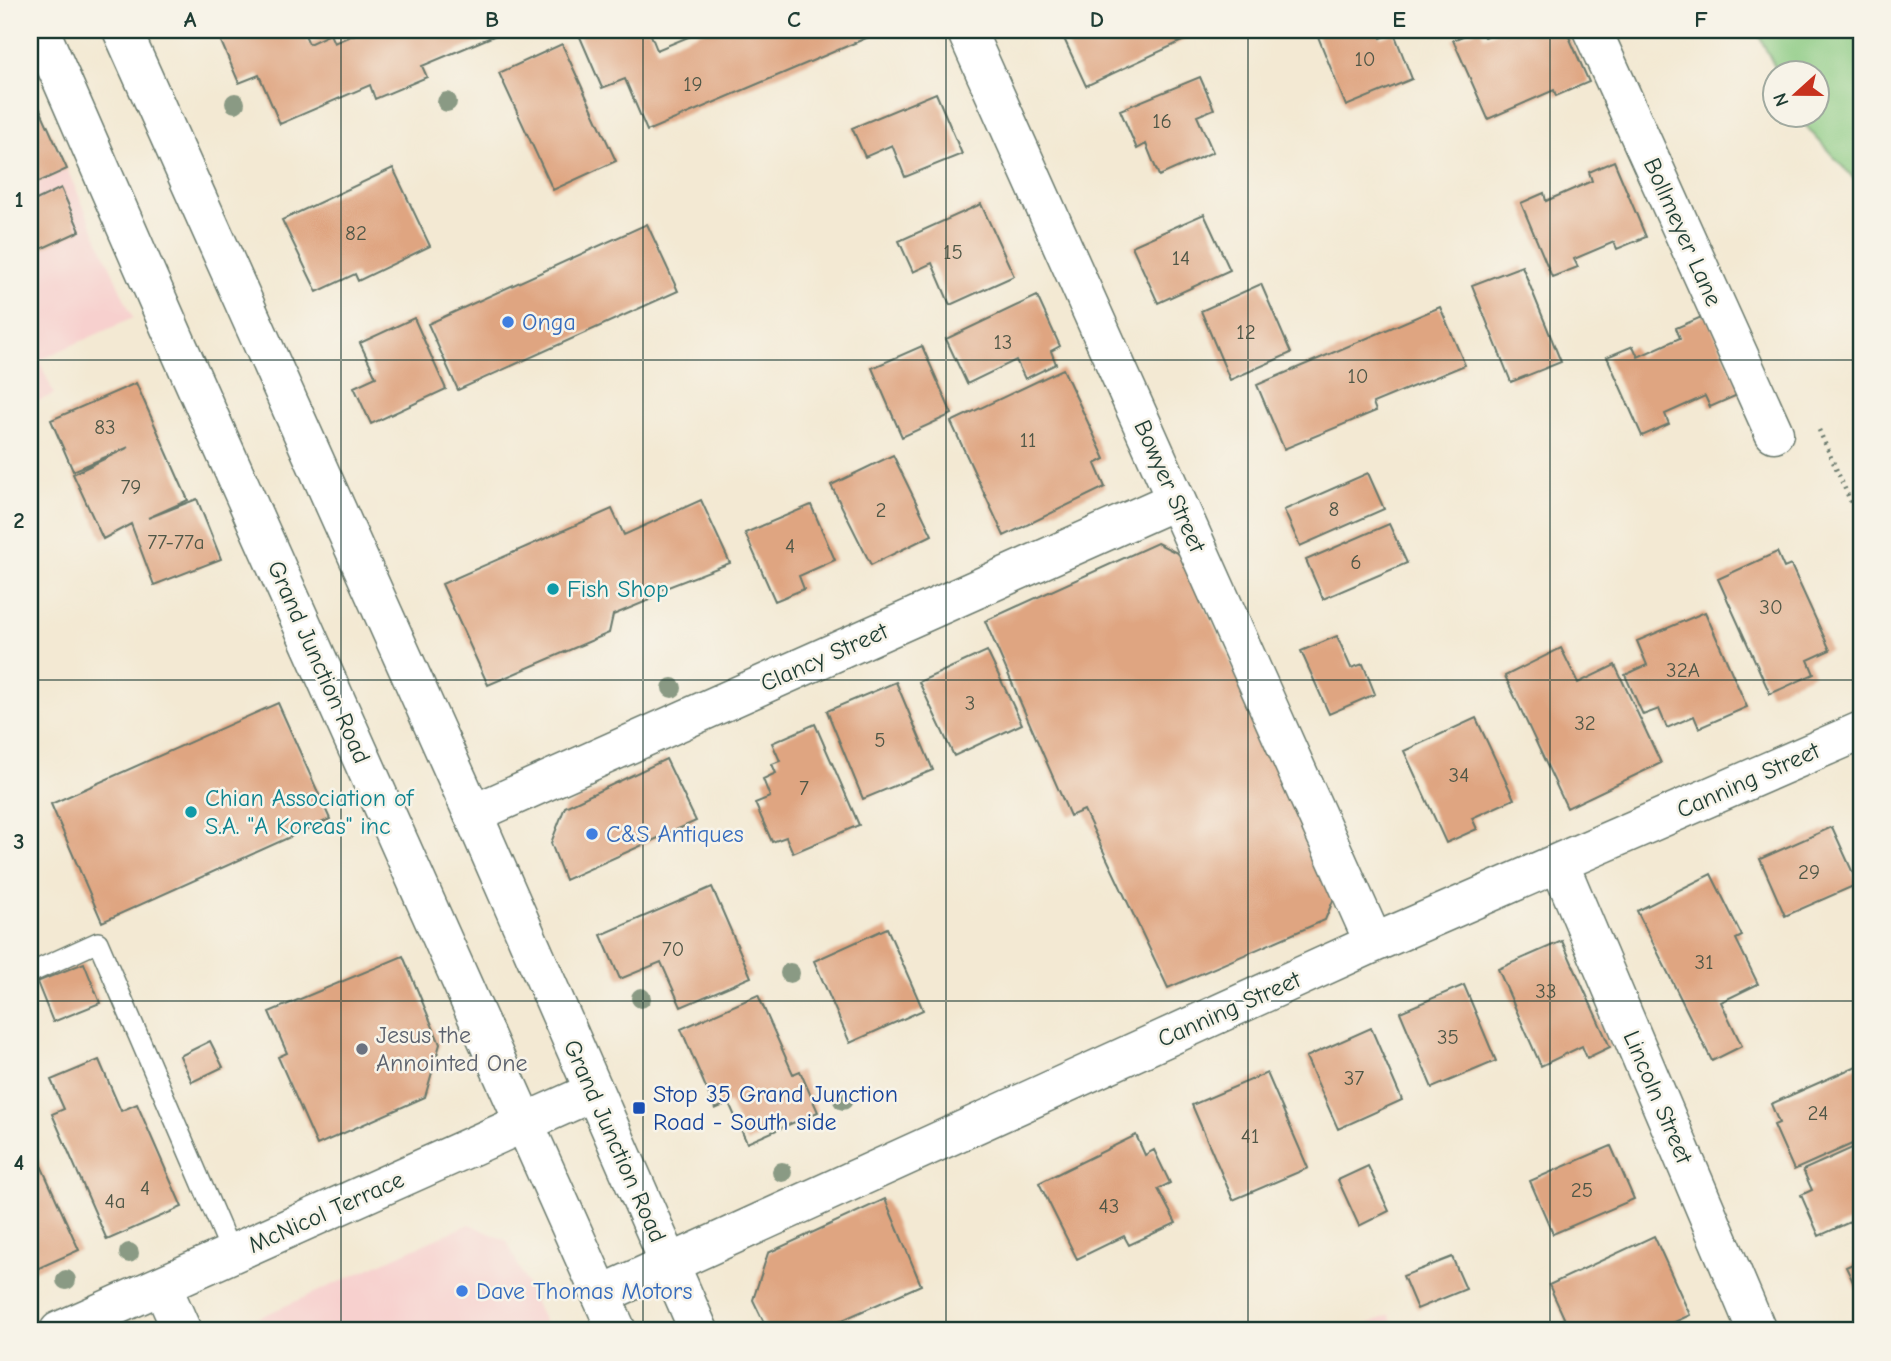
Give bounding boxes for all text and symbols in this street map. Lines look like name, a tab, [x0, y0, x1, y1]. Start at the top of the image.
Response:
text: A	[184, 6, 197, 33]
text: B	[485, 6, 499, 33]
text: C	[787, 6, 801, 33]
text: D	[1090, 6, 1104, 33]
text: E	[1392, 6, 1406, 33]
text: F	[1694, 6, 1708, 33]
house number: 10	[1354, 47, 1376, 71]
north arrow	[1762, 60, 1832, 130]
house number: 19	[683, 72, 703, 96]
text: N	[1769, 90, 1794, 109]
house number: 16	[1152, 109, 1172, 133]
street label: Bollmeyer Lane	[1638, 154, 1728, 310]
text: 1	[14, 186, 24, 213]
house number: 82	[345, 221, 367, 245]
house number: 15	[943, 240, 963, 264]
house number: 14	[1172, 246, 1190, 270]
place label: Onga	[522, 308, 576, 336]
marker: Onga	[500, 314, 516, 330]
house number: 12	[1236, 320, 1256, 344]
house number: 13	[994, 330, 1012, 354]
house number: 10	[1347, 364, 1369, 388]
house number: 83	[94, 415, 116, 439]
street label: Bowyer Street	[1128, 416, 1212, 557]
house number: 11	[1020, 428, 1036, 452]
house number: 79	[120, 475, 142, 499]
house number: 8	[1329, 497, 1339, 521]
house number: 2	[876, 498, 886, 522]
text: 2	[13, 507, 25, 534]
house number: 77-77a	[147, 530, 205, 554]
house number: 4	[785, 534, 795, 558]
house number: 6	[1350, 550, 1362, 574]
street label: Grand Junction Road	[262, 556, 376, 768]
place label: Fish Shop	[567, 575, 669, 603]
marker: Fish Shop	[545, 581, 561, 597]
house number: 30	[1759, 595, 1783, 619]
street label: Clancy Street	[756, 616, 893, 697]
house number: 32A	[1666, 658, 1700, 682]
house number: 3	[965, 691, 975, 715]
house number: 32	[1574, 711, 1596, 735]
house number: 5	[874, 728, 886, 752]
street label: Canning Street	[1672, 736, 1825, 824]
house number: 34	[1449, 763, 1469, 787]
house number: 7	[799, 776, 809, 800]
place label: Chian Association of S.A. "A Koreas" inc	[205, 784, 415, 840]
marker: Chian Association of S.A. "A Koreas" inc	[183, 804, 199, 820]
place label: C&S Antiques	[606, 820, 744, 848]
marker: C&S Antiques	[584, 826, 600, 842]
text: 3	[13, 828, 25, 855]
house number: 29	[1798, 860, 1820, 884]
house number: 70	[662, 937, 684, 961]
house number: 31	[1695, 950, 1713, 974]
street label: Canning Street	[1153, 965, 1306, 1053]
house number: 33	[1535, 979, 1557, 1003]
place label: Jesus the Annointed One	[376, 1021, 528, 1077]
house number: 35	[1437, 1025, 1459, 1049]
street label: Lincoln Street	[1617, 1026, 1699, 1169]
street label: Grand Junction Road	[558, 1035, 672, 1247]
marker: Jesus the Annointed One	[354, 1041, 370, 1057]
house number: 37	[1344, 1066, 1364, 1090]
place label: Stop 35 Grand Junction Road - South side	[653, 1080, 898, 1136]
marker: Stop 35 Grand Junction Road - South side	[631, 1100, 647, 1116]
house number: 24	[1807, 1101, 1829, 1125]
house number: 41	[1241, 1124, 1259, 1148]
text: 4	[14, 1149, 25, 1176]
street label: McNicol Terrace	[244, 1165, 408, 1259]
house number: 4	[140, 1176, 150, 1200]
house number: 25	[1571, 1178, 1593, 1202]
house number: 4a	[105, 1189, 126, 1213]
house number: 43	[1099, 1194, 1119, 1218]
place label: Dave Thomas Motors	[476, 1277, 692, 1305]
marker: Dave Thomas Motors	[454, 1283, 470, 1299]

